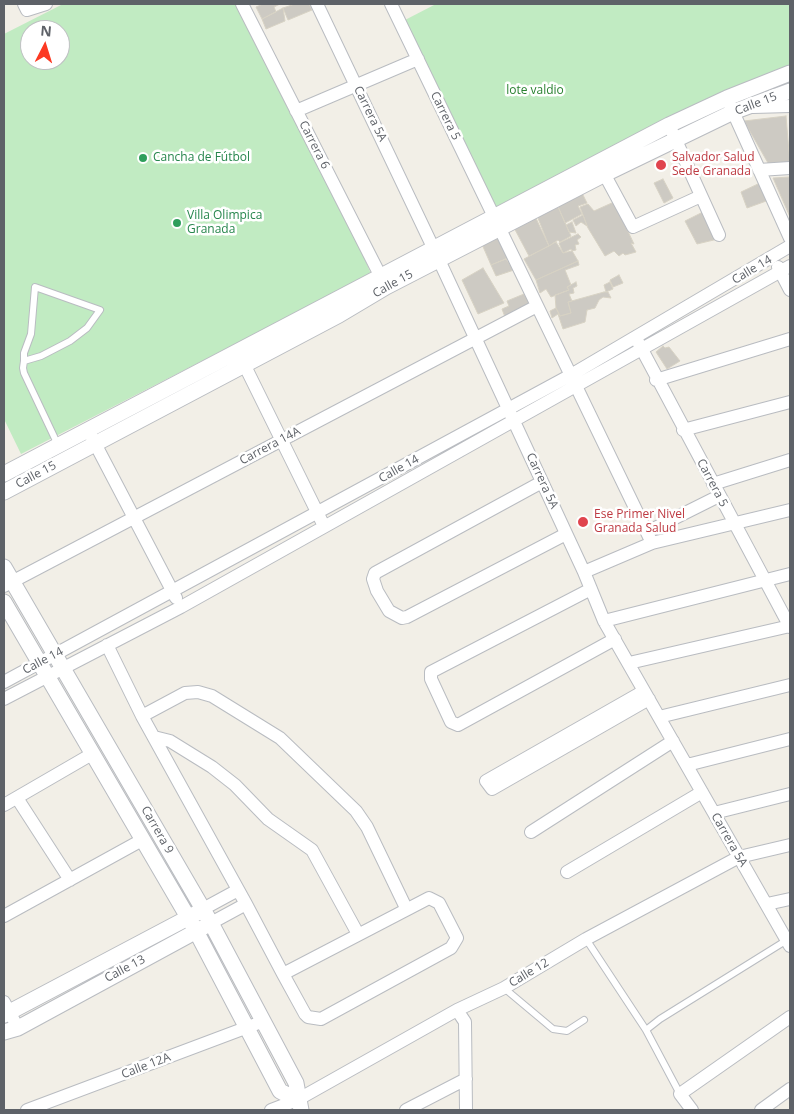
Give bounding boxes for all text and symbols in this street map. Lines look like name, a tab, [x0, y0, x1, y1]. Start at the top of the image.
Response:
north arrow	[20, 20, 70, 70]
text: N	[40, 21, 53, 41]
street label: Carrera 5A	[350, 84, 390, 144]
park label: lote valdio	[506, 84, 564, 98]
street label: Carrera 5	[427, 89, 463, 143]
street label: Calle 15	[733, 89, 779, 119]
street label: Carrera 6	[296, 118, 332, 172]
place label: Cancha de Fútbol	[153, 151, 250, 165]
place label: Salvador Salud Sede Granada	[672, 151, 754, 179]
marker: Cancha de Fútbol	[137, 152, 149, 164]
marker: Salvador Salud Sede Granada	[654, 158, 668, 172]
place label: Villa Olimpica Granada	[187, 209, 262, 237]
marker: Villa Olimpica Granada	[171, 217, 183, 229]
street label: Calle 14	[729, 253, 775, 287]
street label: Calle 15	[370, 267, 416, 301]
street label: Carrera 14A	[237, 424, 303, 468]
street label: Carrera 5A	[523, 451, 561, 511]
street label: Calle 14	[376, 452, 422, 486]
street label: Carrera 5	[693, 457, 731, 509]
street label: Calle 15	[13, 458, 59, 492]
place label: Ese Primer Nivel Granada Salud	[594, 508, 685, 536]
marker: Ese Primer Nivel Granada Salud	[576, 515, 590, 529]
street label: Calle 14	[20, 644, 66, 678]
street label: Carrera 9	[138, 804, 176, 856]
street label: Carrera 5A	[708, 810, 750, 870]
street label: Calle 13	[102, 952, 148, 986]
street label: Calle 12	[506, 956, 552, 990]
street label: Calle 12A	[119, 1050, 173, 1082]

